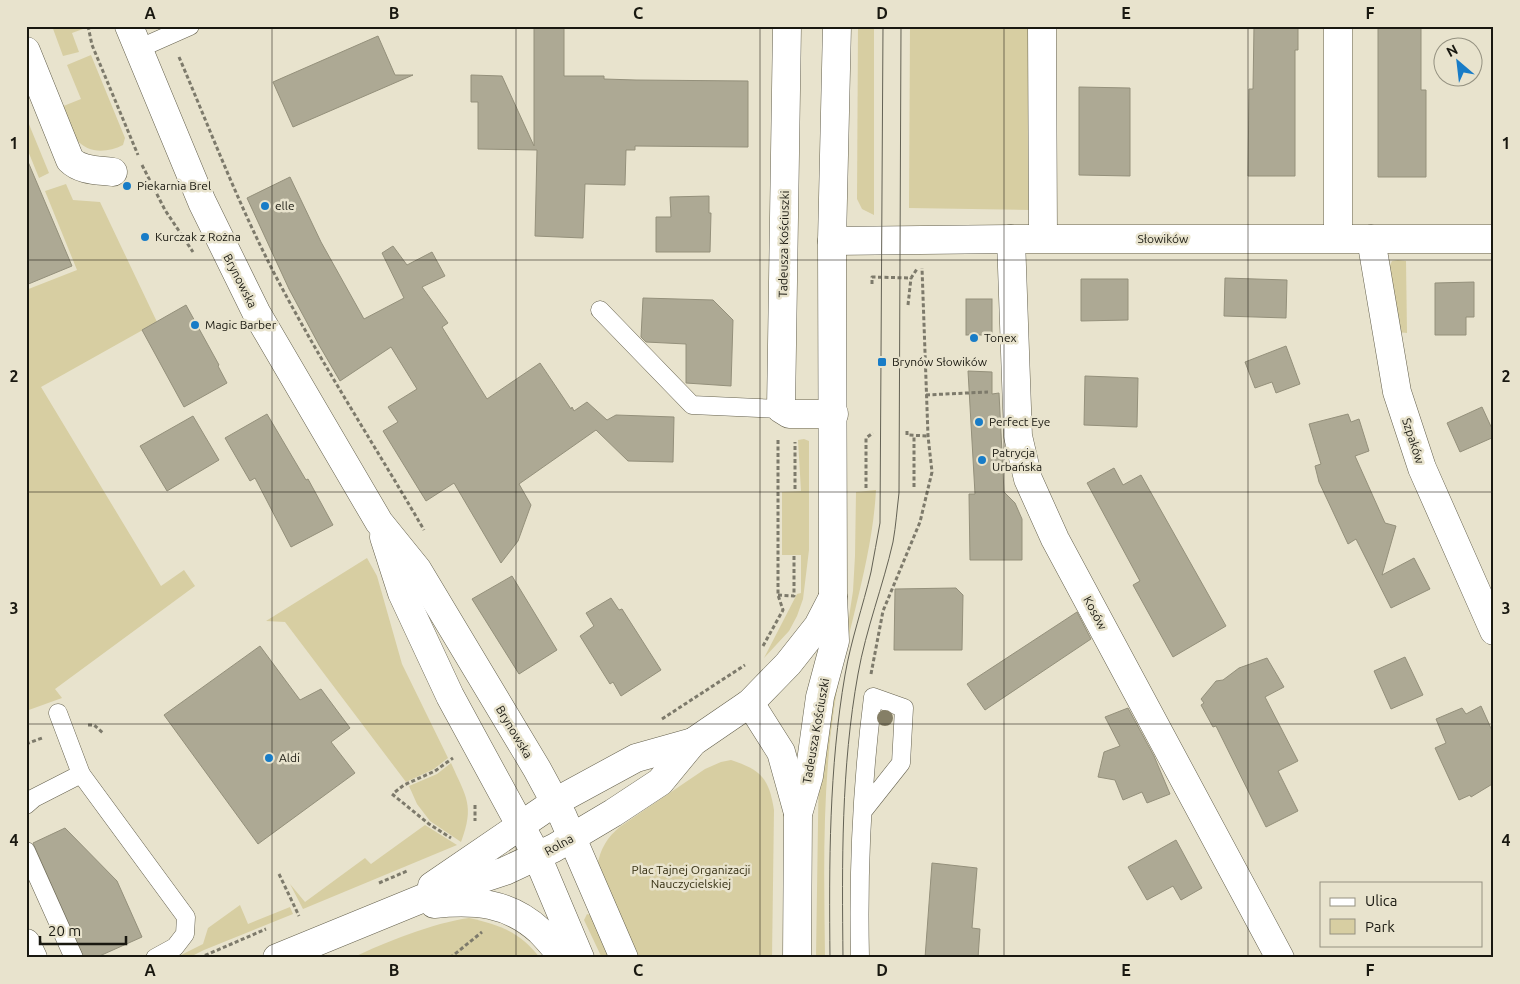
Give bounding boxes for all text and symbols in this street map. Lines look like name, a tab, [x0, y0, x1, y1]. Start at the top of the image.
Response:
text: A	[144, 4, 156, 22]
text: B	[389, 4, 399, 22]
text: C	[633, 4, 643, 22]
text: D	[876, 4, 888, 22]
text: E	[1121, 4, 1131, 22]
text: F	[1366, 4, 1375, 22]
north arrow	[1432, 38, 1482, 88]
text: N	[1444, 41, 1460, 60]
text: 1	[9, 134, 19, 152]
text: 1	[1501, 134, 1511, 152]
place label: Piekarnia Brel	[137, 179, 211, 192]
marker: Piekarnia Brel	[121, 180, 133, 192]
street label: Tadeusza Kościuszki	[776, 190, 791, 298]
place label: elle	[275, 199, 295, 212]
marker: elle	[259, 200, 271, 212]
place label: Kurczak z Rożna	[155, 230, 241, 243]
marker: Kurczak z Rożna	[139, 231, 151, 243]
street label: Słowików	[1138, 232, 1189, 245]
street label: Brynowska	[221, 252, 260, 310]
place label: Magic Barber	[205, 318, 277, 331]
marker: Magic Barber	[189, 319, 201, 331]
place label: Tonex	[984, 331, 1017, 344]
marker: Tonex	[968, 332, 980, 344]
place label: Brynów Słowików	[892, 355, 988, 368]
marker: Brynów Słowików	[876, 356, 888, 368]
text: 2	[9, 367, 19, 385]
text: 2	[1501, 367, 1511, 385]
place label: Perfect Eye	[989, 415, 1050, 428]
marker: Perfect Eye	[973, 416, 985, 428]
street label: Szpaków	[1400, 416, 1427, 466]
place label: Patrycja Urbańska	[992, 446, 1042, 473]
marker: Patrycja Urbańska	[976, 454, 988, 466]
street label: Kosów	[1081, 594, 1110, 632]
text: 3	[9, 599, 19, 617]
text: 3	[1501, 599, 1511, 617]
street label: Tadeusza Kościuszki	[800, 677, 831, 785]
street label: Brynowska	[494, 703, 535, 760]
place label: Aldi	[279, 751, 300, 764]
marker: Aldi	[263, 752, 275, 764]
text: 4	[9, 831, 19, 849]
street label: Rolna	[542, 831, 575, 858]
text: 4	[1501, 831, 1511, 849]
park label: Plac Tajnej Organizacji Nauczycielskiej	[631, 863, 751, 890]
legend	[1320, 882, 1482, 946]
text: Ulica	[1365, 892, 1397, 909]
scale bar	[40, 914, 126, 946]
text: Park	[1365, 918, 1395, 935]
text: 20 m	[48, 922, 81, 939]
text: A	[144, 961, 156, 979]
text: B	[389, 961, 399, 979]
text: C	[633, 961, 643, 979]
text: D	[876, 961, 888, 979]
text: E	[1121, 961, 1131, 979]
text: F	[1366, 961, 1375, 979]

